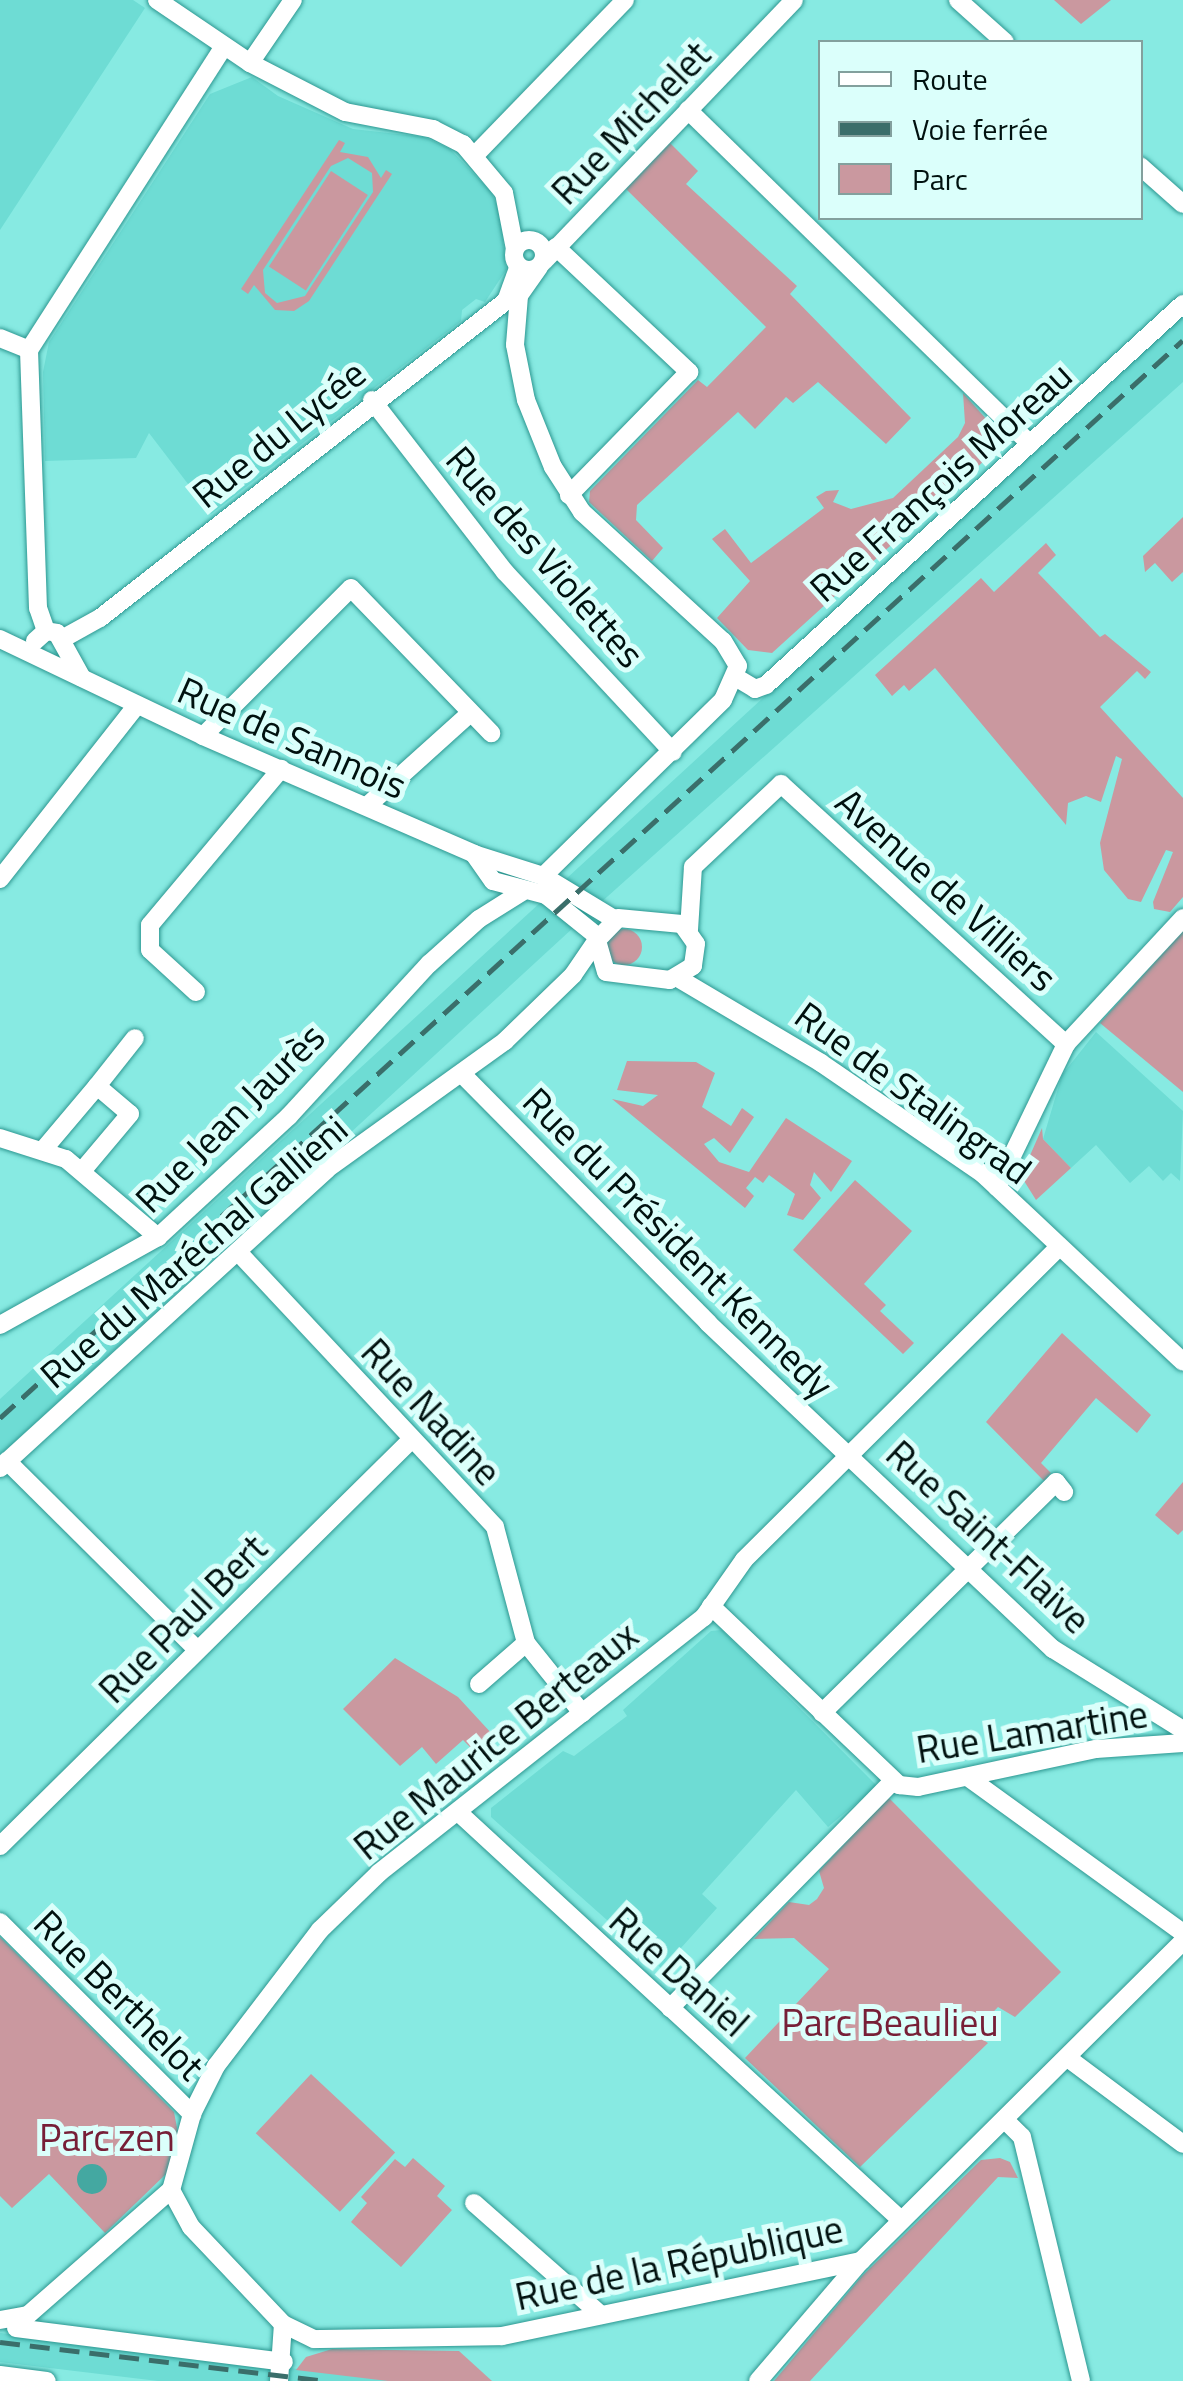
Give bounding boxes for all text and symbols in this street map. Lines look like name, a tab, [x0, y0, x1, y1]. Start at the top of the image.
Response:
street label: Rue Michelet	[542, 32, 720, 214]
legend	[818, 40, 1143, 220]
text: Route	[912, 56, 988, 102]
text: Voie ferrée	[912, 106, 1048, 152]
text: Parc	[912, 156, 968, 202]
street label: Rue du Lycée	[183, 351, 375, 517]
street label: Rue François Moreau	[801, 352, 1081, 612]
street label: Rue des Violettes	[437, 437, 653, 677]
street label: Rue de Sannois	[171, 667, 413, 809]
street label: Avenue de Villiers	[826, 779, 1066, 1001]
street label: Rue de Stalingrad	[786, 992, 1040, 1194]
street label: Rue Jean Jaurès	[126, 1014, 334, 1222]
street label: Rue du Président Kennedy	[513, 1078, 843, 1408]
street label: Rue du Maréchal Gallieni	[31, 1106, 357, 1398]
street label: Rue Nadine	[352, 1329, 510, 1495]
street label: Rue Saint-Flaive	[877, 1431, 1099, 1643]
street label: Rue Paul Bert	[90, 1526, 276, 1712]
street label: Rue Maurice Berteaux	[345, 1612, 647, 1870]
street label: Rue Lamartine	[913, 1691, 1151, 1773]
street label: Rue Daniel	[600, 1898, 758, 2046]
street label: Rue Berthelot	[24, 1900, 214, 2090]
park label: Parc Beaulieu	[781, 2000, 999, 2046]
park label: Parc zen	[39, 2115, 175, 2161]
street label: Rue de la République	[511, 2206, 847, 2320]

